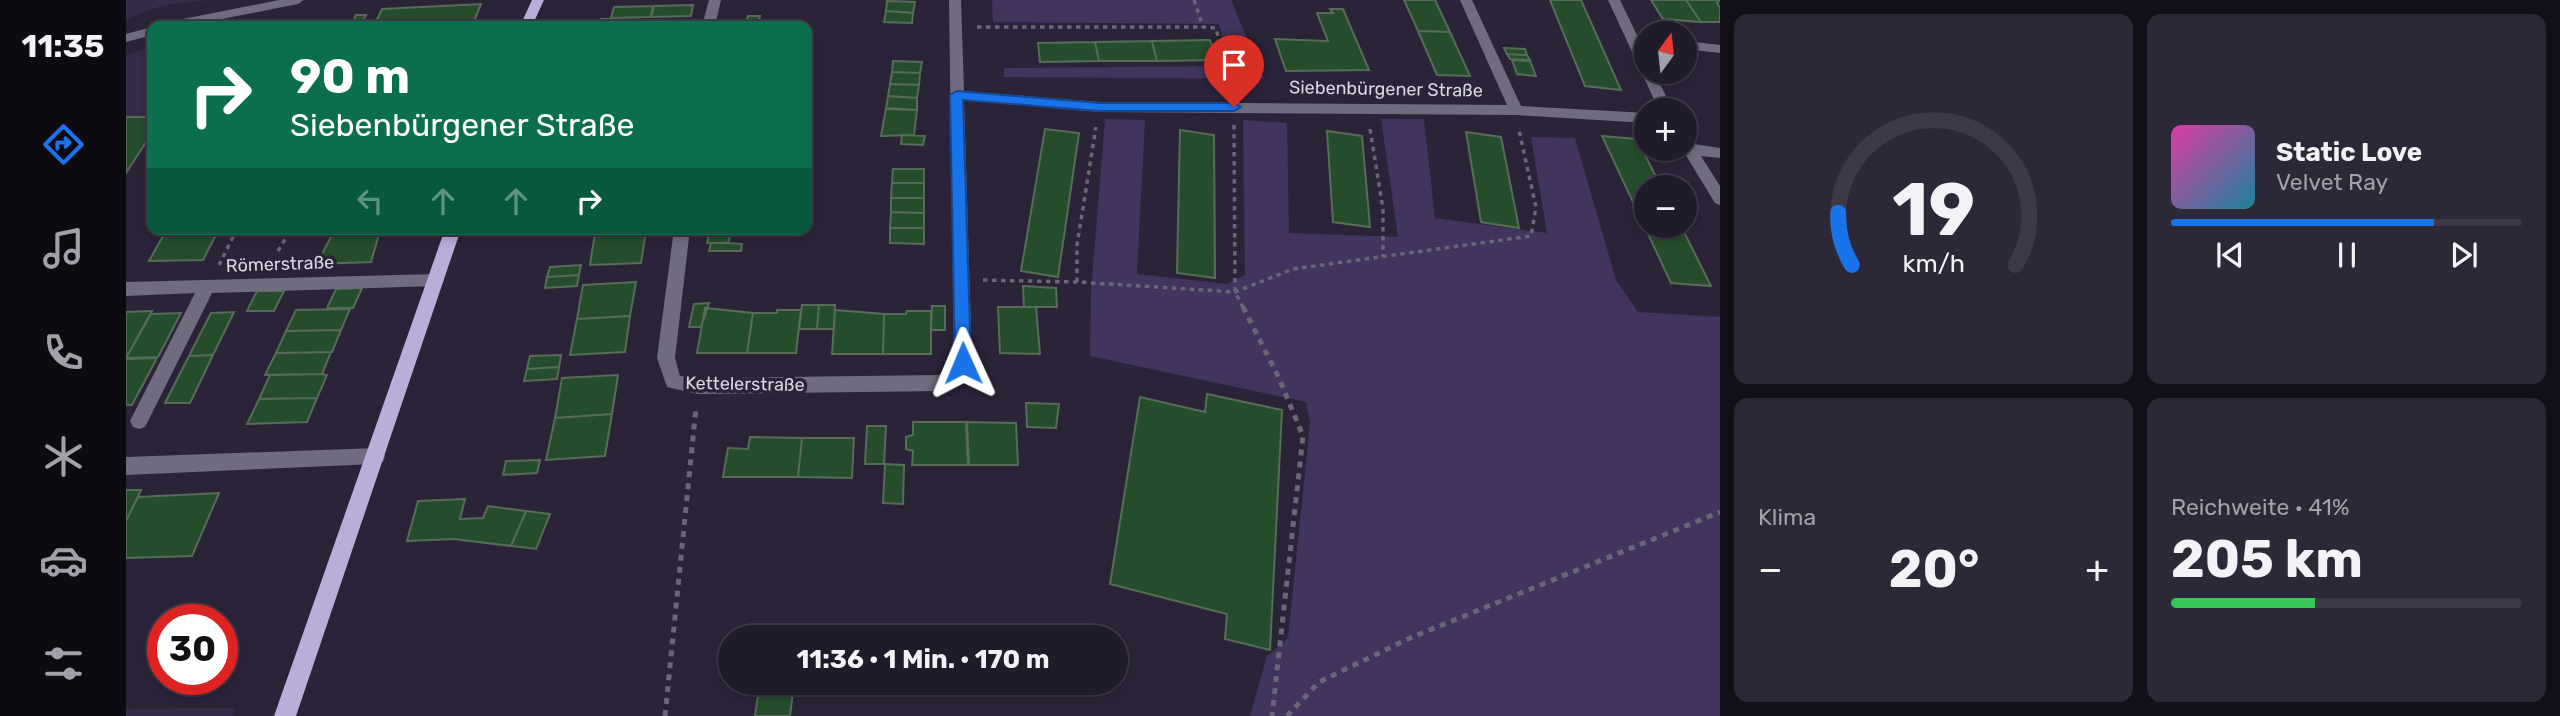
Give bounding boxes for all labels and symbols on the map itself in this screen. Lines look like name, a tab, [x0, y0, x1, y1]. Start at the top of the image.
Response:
north arrow	[1634, 21, 1698, 84]
pin	[1204, 35, 1264, 107]
street label: Siebenbürgener Straße	[1289, 76, 1483, 102]
street label: Römerstraße	[225, 251, 335, 277]
position arrow	[926, 326, 1000, 400]
street label: Kettelerstraße	[685, 372, 805, 396]
speed limit sign: 30	[147, 604, 238, 695]

